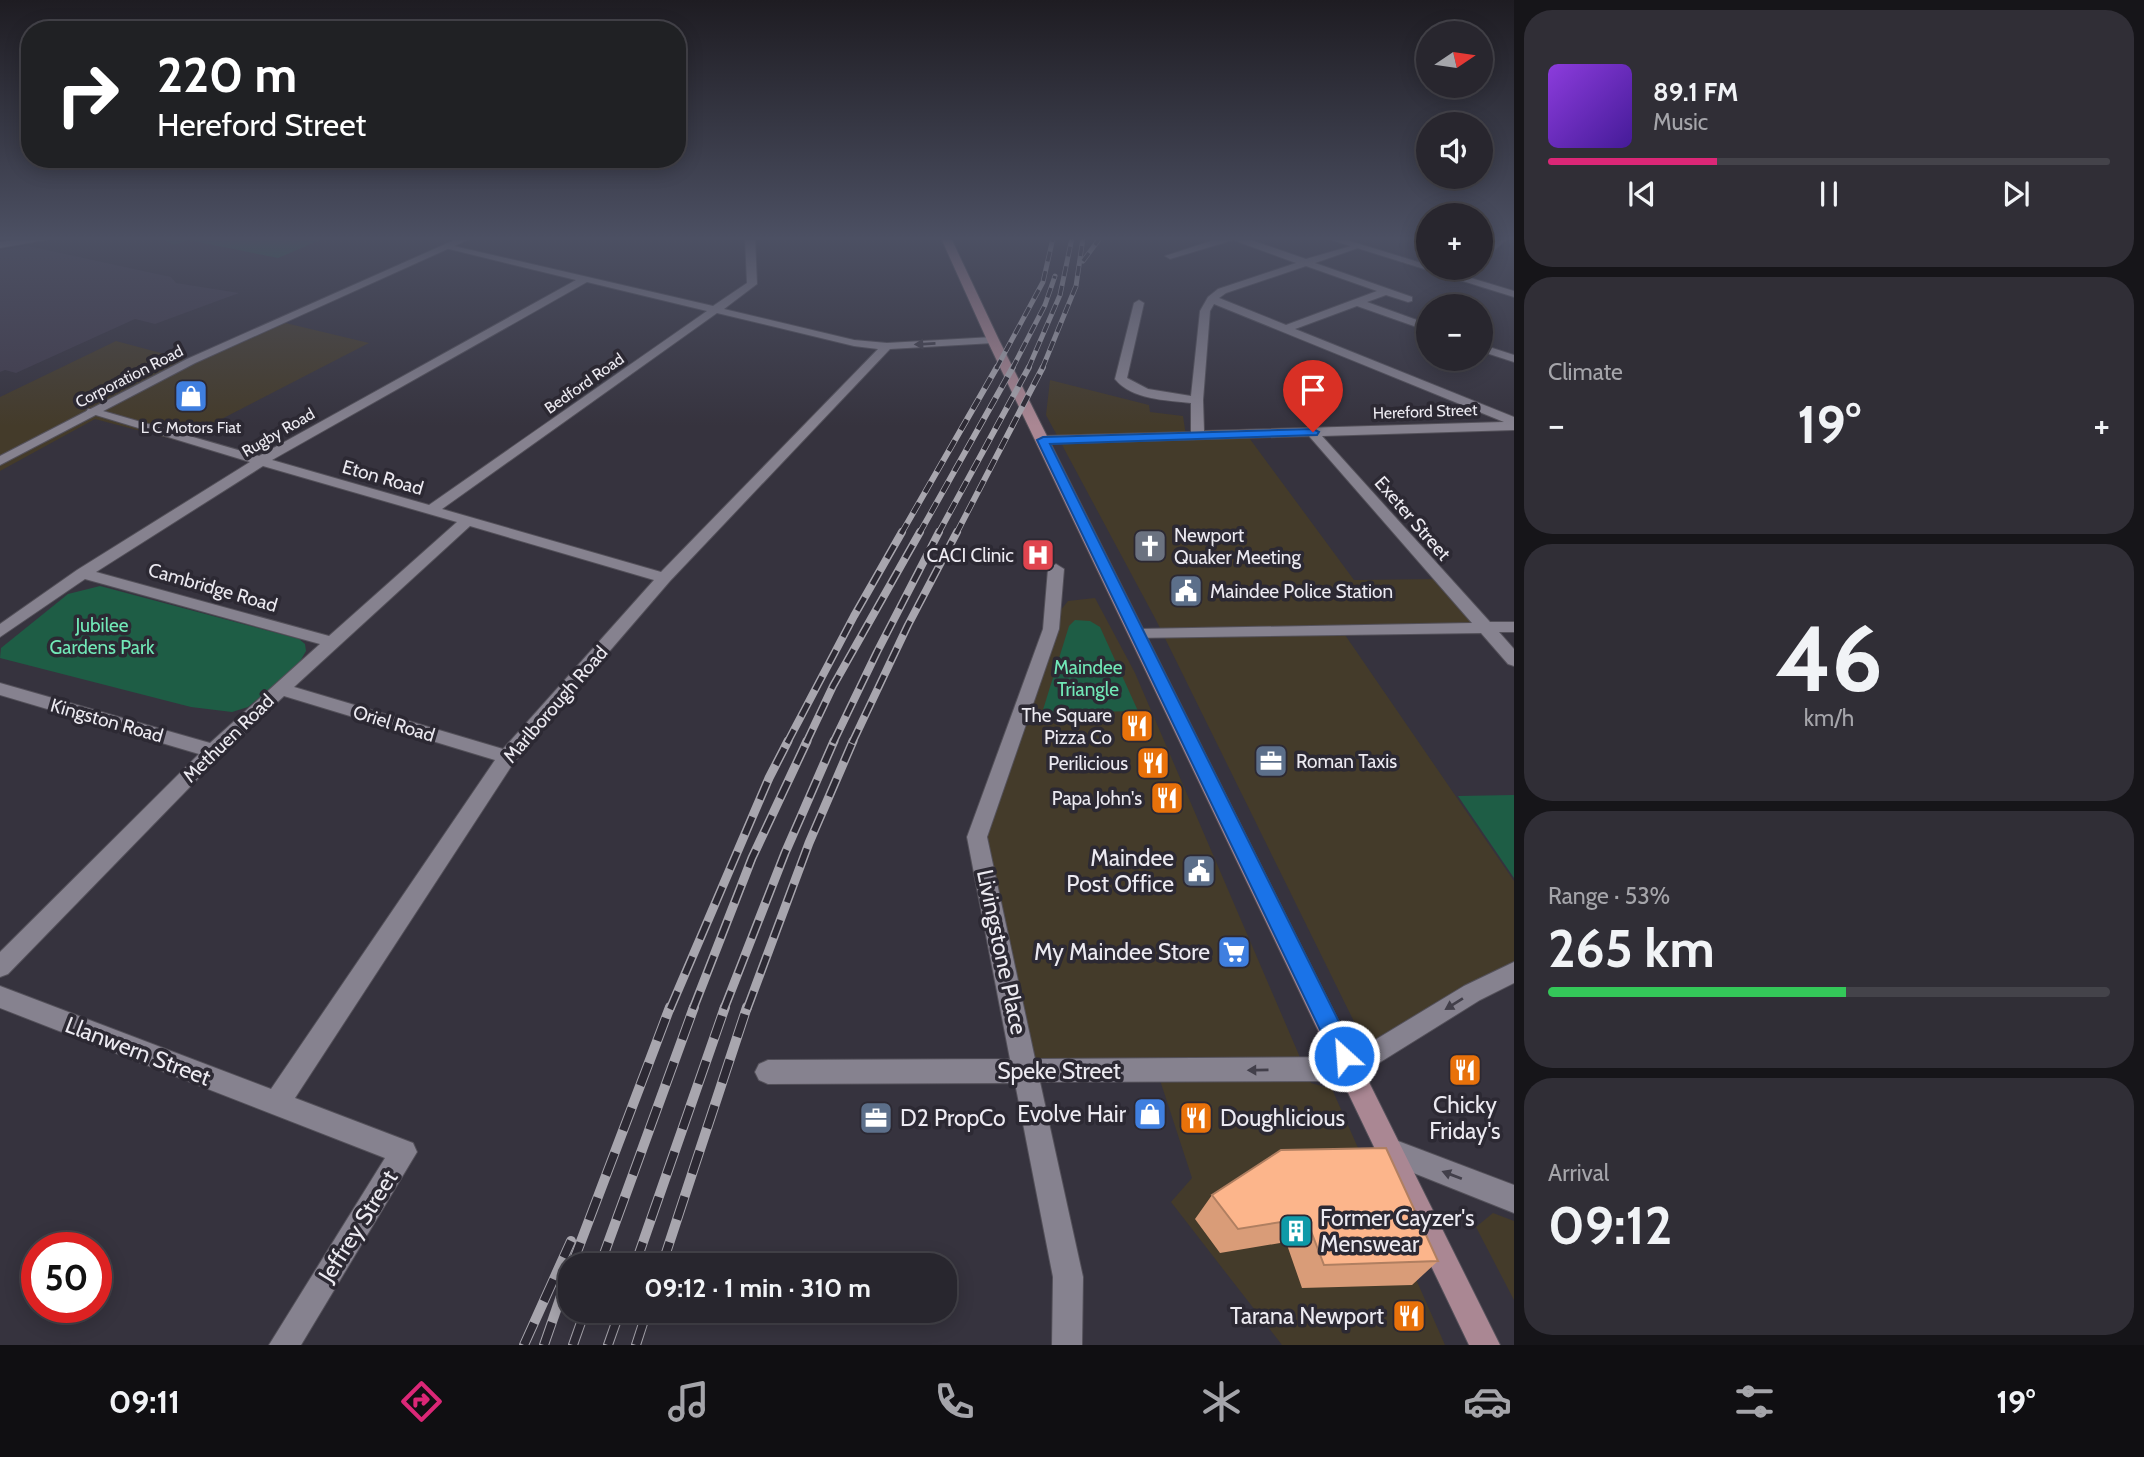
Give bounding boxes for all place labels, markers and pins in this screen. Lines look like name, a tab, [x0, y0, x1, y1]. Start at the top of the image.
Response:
pin	[1283, 360, 1343, 432]
shop icon: L C Motors Fiat	[172, 377, 210, 415]
place label: L C Motors Fiat	[141, 418, 242, 437]
place label: Newport Quaker Meeting	[1174, 524, 1301, 569]
church icon: Newport Quaker Meeting	[1131, 527, 1169, 565]
hospital icon: CACI Clinic	[1019, 536, 1057, 574]
place label: CACI Clinic	[926, 544, 1014, 567]
public building icon: Maindee Police Station	[1167, 572, 1205, 610]
place label: Maindee Police Station	[1210, 580, 1393, 603]
place label: The Square Pizza Co	[1021, 704, 1112, 749]
restaurant icon: The Square Pizza Co	[1118, 707, 1156, 745]
office icon: Roman Taxis	[1252, 742, 1290, 780]
restaurant icon: Perilicious	[1134, 744, 1172, 782]
place label: Roman Taxis	[1296, 750, 1397, 773]
place label: Perilicious	[1048, 752, 1128, 775]
restaurant icon: Papa John's	[1148, 779, 1186, 817]
place label: Papa John's	[1052, 787, 1142, 810]
place label: Maindee Post Office	[1066, 844, 1174, 898]
public building icon: Maindee Post Office	[1180, 852, 1218, 890]
supermarket icon: My Maindee Store	[1215, 933, 1253, 971]
place label: My Maindee Store	[1034, 938, 1210, 966]
restaurant icon: Chicky Friday's	[1446, 1051, 1484, 1089]
place label: Chicky Friday's	[1429, 1091, 1501, 1145]
shop icon: Evolve Hair	[1131, 1095, 1169, 1133]
office icon: D2 PropCo	[857, 1099, 895, 1137]
restaurant icon: Doughlicious	[1177, 1099, 1215, 1137]
place label: Evolve Hair	[1017, 1100, 1127, 1128]
place label: D2 PropCo	[900, 1104, 1006, 1132]
place label: Doughlicious	[1220, 1104, 1345, 1132]
place label: Former Cayzer's Menswear	[1320, 1204, 1475, 1258]
building icon: Former Cayzer's Menswear	[1277, 1212, 1315, 1250]
restaurant icon: Tarana Newport	[1390, 1297, 1428, 1335]
place label: Tarana Newport	[1230, 1302, 1384, 1330]

